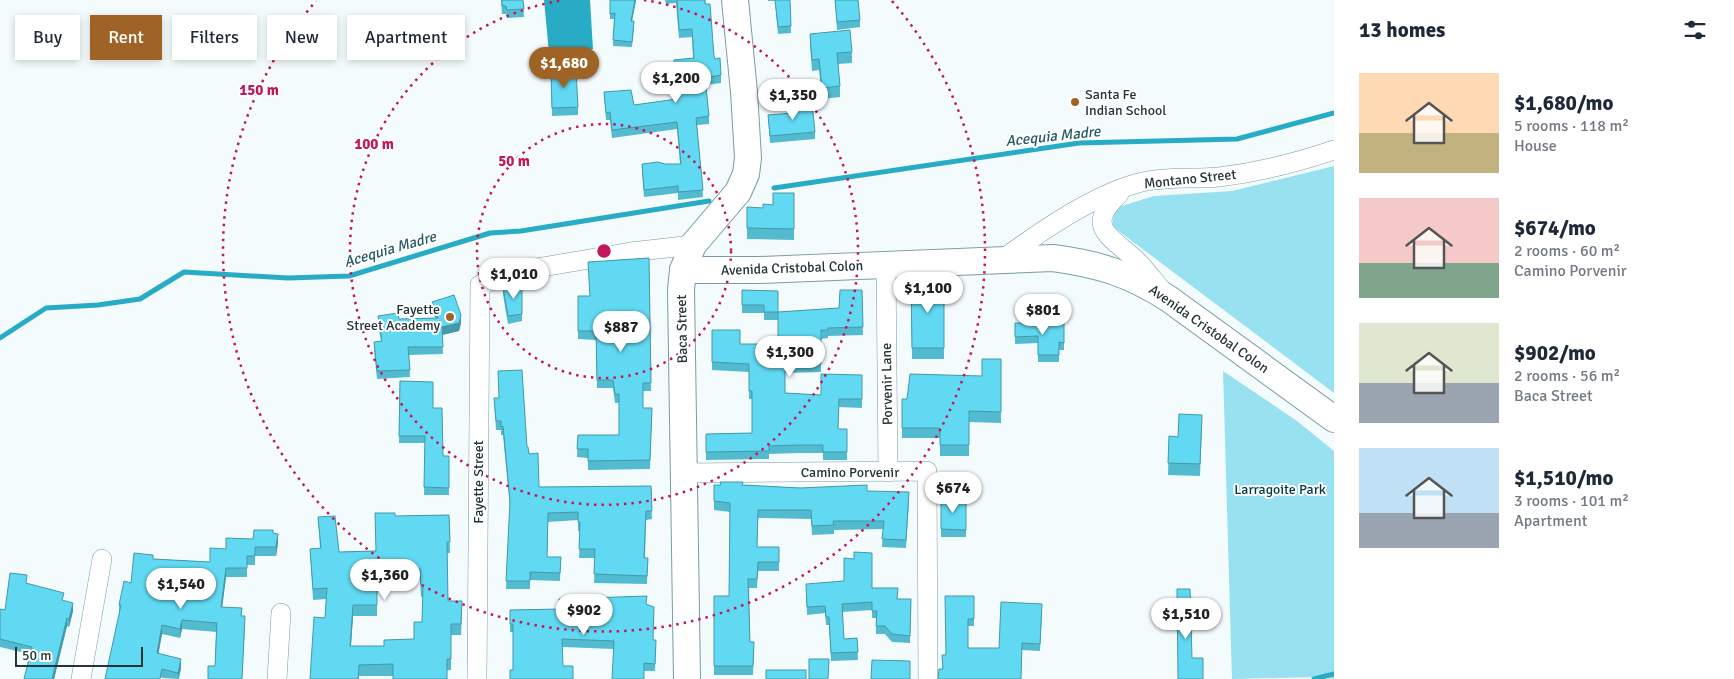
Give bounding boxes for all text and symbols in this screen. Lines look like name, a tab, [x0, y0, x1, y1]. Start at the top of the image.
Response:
chip: Buy	[15, 15, 80, 60]
chip: Rent	[90, 15, 162, 60]
chip: Filters	[172, 15, 257, 60]
chip: New	[267, 15, 337, 60]
chip: Apartment	[347, 15, 465, 60]
icon: filters	[1681, 16, 1709, 44]
text: 13 homes	[1359, 17, 1445, 43]
pin: $1,680	[523, 46, 605, 89]
text: $1,680	[540, 53, 588, 73]
pin: $1,200	[635, 62, 717, 104]
text: $1,200	[652, 68, 700, 88]
pin: $1,350	[752, 78, 834, 121]
text: 150 m	[239, 81, 279, 99]
text: $1,350	[769, 85, 817, 105]
place label: Santa Fe Indian School	[1085, 86, 1166, 119]
text: $1,680/mo	[1514, 90, 1613, 116]
icon: home	[1399, 93, 1459, 153]
marker: Santa Fe Indian School	[1069, 96, 1081, 108]
text: 5 rooms · 118 m²	[1514, 116, 1629, 136]
water label: Acequia Madre	[1005, 122, 1103, 150]
text: 100 m	[354, 135, 394, 153]
text: House	[1514, 136, 1557, 156]
text: 50 m	[498, 152, 530, 170]
street label: Montano Street	[1143, 166, 1237, 192]
text: $674/mo	[1514, 215, 1596, 241]
icon: home	[1399, 218, 1459, 278]
water label: Acequia Madre	[342, 227, 440, 271]
text: 2 rooms · 60 m²	[1514, 241, 1620, 261]
centre of rings	[595, 242, 613, 260]
street label: Avenida Cristobal Colon	[720, 257, 864, 279]
pin: $1,010	[473, 258, 555, 300]
text: Camino Porvenir	[1514, 261, 1627, 281]
text: $1,010	[490, 264, 538, 284]
pin: $1,100	[887, 272, 969, 314]
text: $1,100	[904, 278, 952, 298]
street label: Avenida Cristobal Colon	[1146, 281, 1272, 377]
street label: Baca Street	[673, 294, 691, 364]
pin: $801	[1013, 294, 1073, 336]
text: $801	[1026, 300, 1060, 320]
place label: Fayette Street Academy	[346, 301, 440, 334]
pin: $887	[591, 310, 651, 353]
marker: Fayette Street Academy	[444, 311, 456, 323]
text: $887	[604, 317, 638, 337]
pin: $1,300	[749, 336, 831, 378]
text: $902/mo	[1514, 340, 1596, 366]
text: $1,300	[766, 342, 814, 362]
street label: Porvenir Lane	[878, 343, 896, 425]
icon: home	[1399, 343, 1459, 403]
text: 2 rooms · 56 m²	[1514, 366, 1620, 386]
text: Baca Street	[1514, 386, 1593, 406]
street label: Fayette Street	[470, 440, 487, 524]
street label: Camino Porvenir	[801, 464, 900, 481]
text: $1,510/mo	[1514, 465, 1613, 491]
icon: home	[1399, 468, 1459, 528]
pin: $674	[923, 472, 983, 514]
text: $674	[936, 478, 970, 498]
park label: Larragoite Park	[1234, 481, 1326, 498]
text: 3 rooms · 101 m²	[1514, 491, 1629, 511]
text: Apartment	[1514, 511, 1587, 531]
pin: $1,360	[344, 558, 426, 601]
text: $1,360	[361, 565, 409, 585]
pin: $1,540	[140, 568, 222, 610]
text: $1,540	[157, 574, 205, 594]
pin: $902	[554, 594, 614, 636]
pin: $1,510	[1145, 598, 1227, 640]
text: $902	[567, 600, 601, 620]
text: $1,510	[1162, 604, 1210, 624]
scale bar	[15, 644, 142, 667]
text: 50 m	[22, 647, 51, 664]

